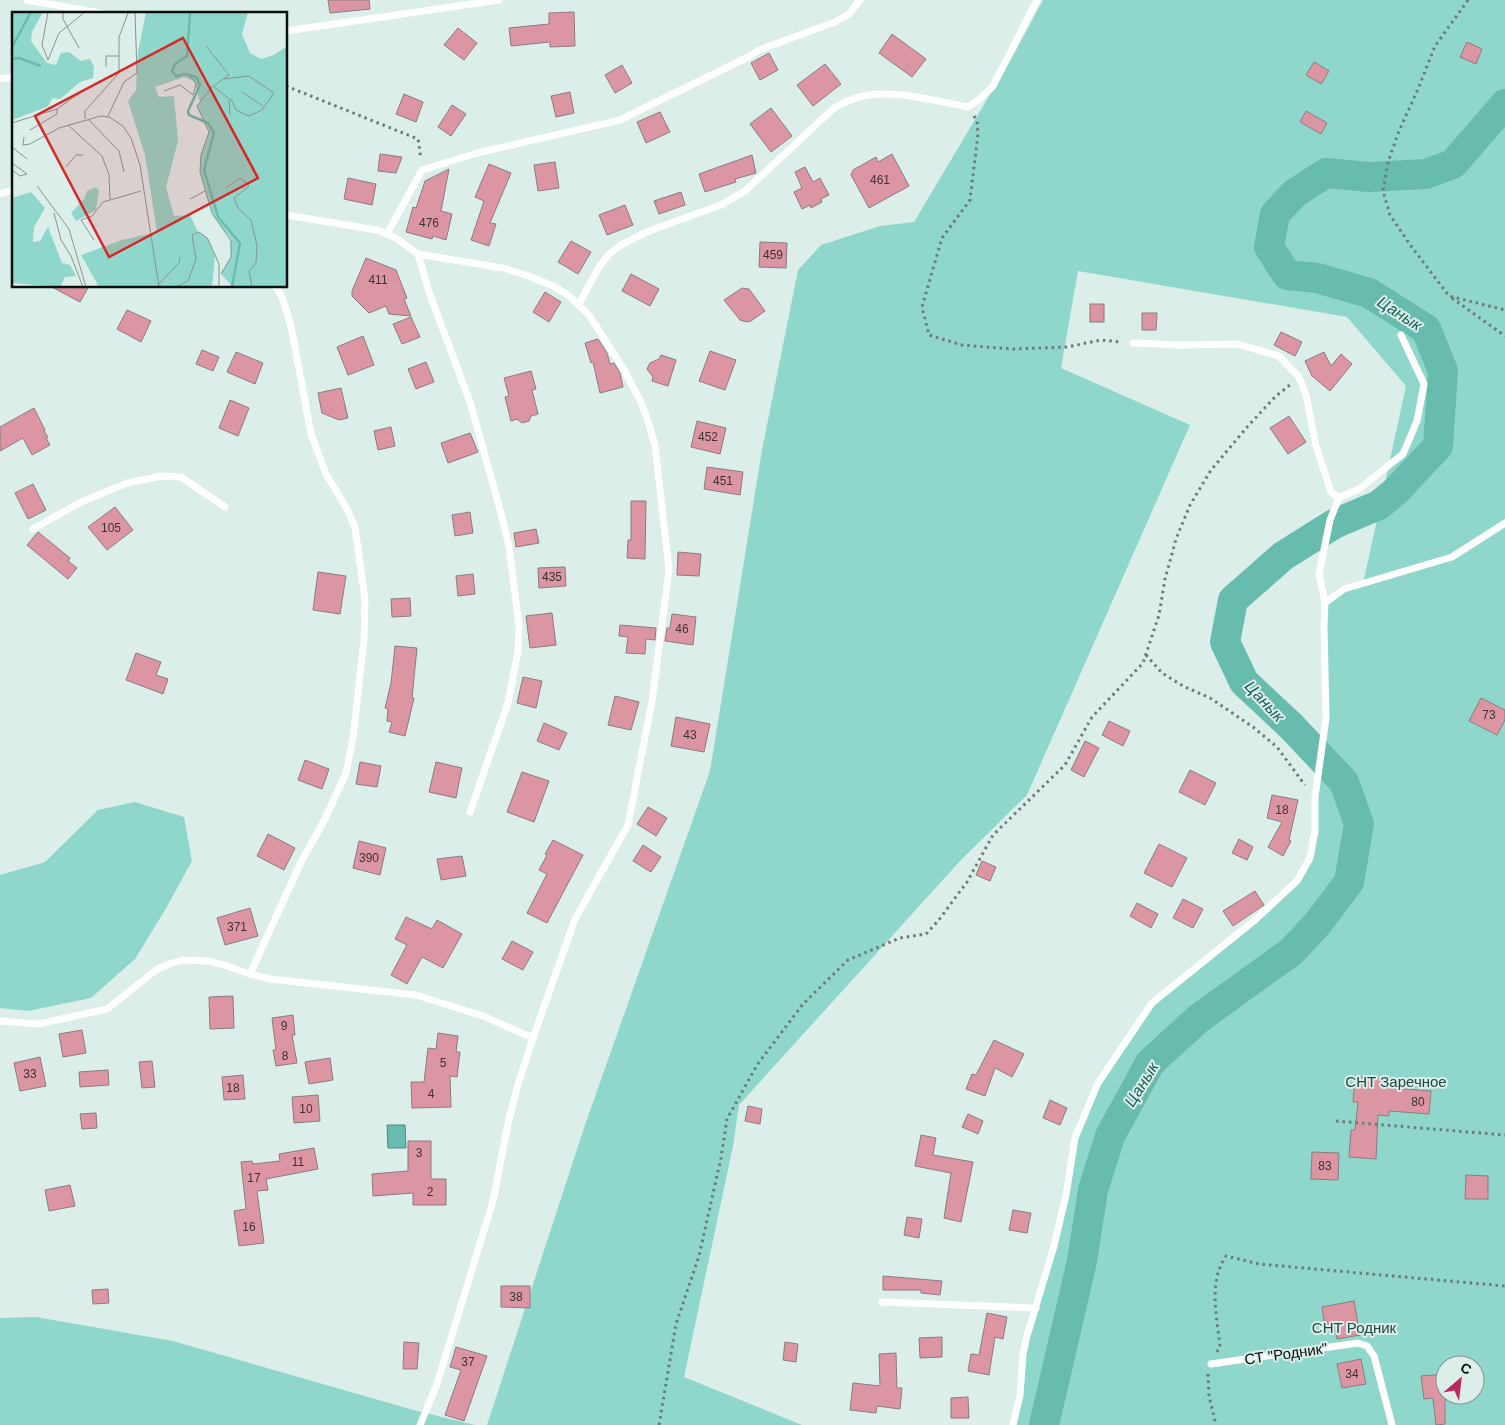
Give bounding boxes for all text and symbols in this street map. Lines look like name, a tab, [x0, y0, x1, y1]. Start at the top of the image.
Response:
inset map	[12, 12, 288, 288]
house number: 461	[870, 173, 890, 187]
house number: 476	[419, 216, 439, 230]
house number: 459	[763, 248, 783, 262]
house number: 411	[368, 273, 388, 287]
water label: Цанык	[1374, 293, 1426, 335]
house number: 452	[698, 430, 718, 444]
house number: 451	[713, 474, 733, 488]
house number: 105	[101, 521, 121, 535]
house number: 435	[542, 570, 562, 584]
house number: 46	[675, 622, 689, 636]
water label: Цанык	[1242, 678, 1289, 726]
house number: 73	[1482, 708, 1496, 722]
house number: 43	[683, 728, 697, 742]
house number: 18	[1275, 803, 1289, 817]
house number: 390	[359, 851, 379, 865]
house number: 371	[227, 920, 247, 934]
house number: 9	[281, 1019, 288, 1033]
house number: 8	[282, 1049, 289, 1063]
house number: 5	[440, 1056, 447, 1070]
water label: Цанык	[1121, 1058, 1162, 1110]
house number: 33	[23, 1067, 37, 1081]
park label: СНТ Заречное	[1345, 1073, 1447, 1090]
house number: 18	[226, 1081, 240, 1095]
house number: 4	[428, 1087, 435, 1101]
house number: 80	[1411, 1095, 1425, 1109]
house number: 10	[299, 1102, 313, 1116]
house number: 3	[416, 1146, 423, 1160]
house number: 11	[292, 1155, 305, 1169]
house number: 83	[1318, 1159, 1332, 1173]
house number: 17	[247, 1171, 261, 1185]
house number: 2	[427, 1185, 434, 1199]
house number: 16	[242, 1220, 256, 1234]
house number: 38	[509, 1290, 523, 1304]
park label: СНТ Родник	[1312, 1319, 1397, 1336]
street label: СТ "Родник"	[1243, 1339, 1329, 1368]
house number: 37	[461, 1355, 475, 1369]
north arrow	[1435, 1355, 1485, 1405]
text: С	[1458, 1359, 1474, 1378]
house number: 34	[1345, 1367, 1359, 1381]

